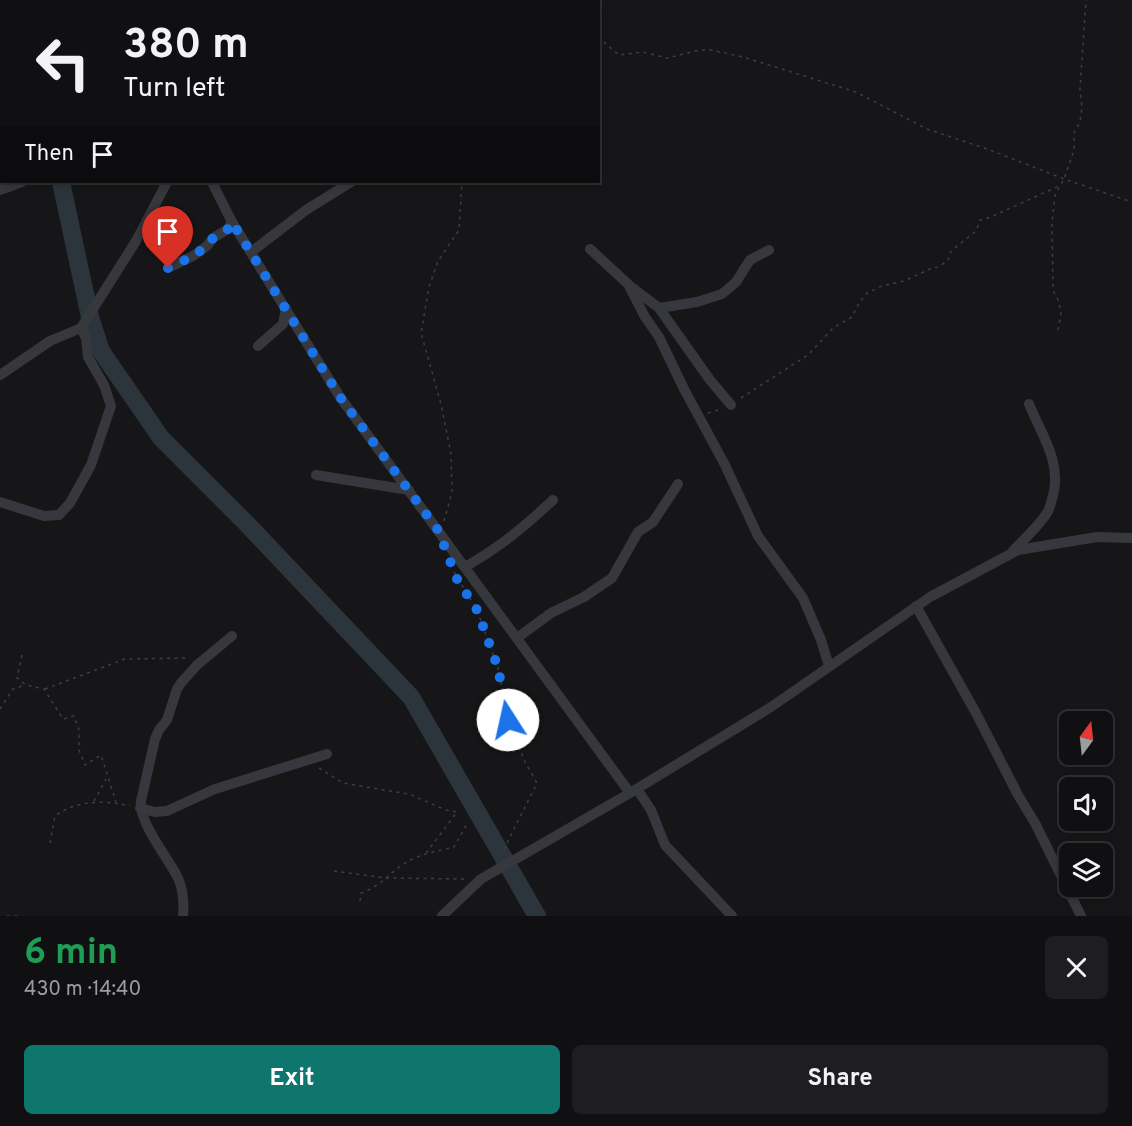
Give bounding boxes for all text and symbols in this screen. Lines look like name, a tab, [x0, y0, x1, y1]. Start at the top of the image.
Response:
text: 380 m	[123, 20, 249, 73]
icon: left	[24, 24, 102, 102]
text: Turn left	[123, 72, 225, 106]
icon: arrive	[86, 138, 119, 171]
text: Then	[24, 141, 74, 168]
pin	[142, 206, 193, 268]
icon: arrive	[151, 215, 184, 248]
position arrow	[476, 688, 540, 752]
north arrow	[1059, 711, 1113, 765]
map controls	[1059, 711, 1113, 897]
button: sound	[1059, 777, 1113, 831]
button: layers	[1059, 843, 1113, 897]
text: 6 min	[24, 931, 118, 977]
button: close	[1045, 936, 1108, 999]
text: 430 m · 14:40	[24, 977, 141, 1003]
button: Exit	[24, 1045, 560, 1114]
button: Share	[572, 1045, 1108, 1114]

